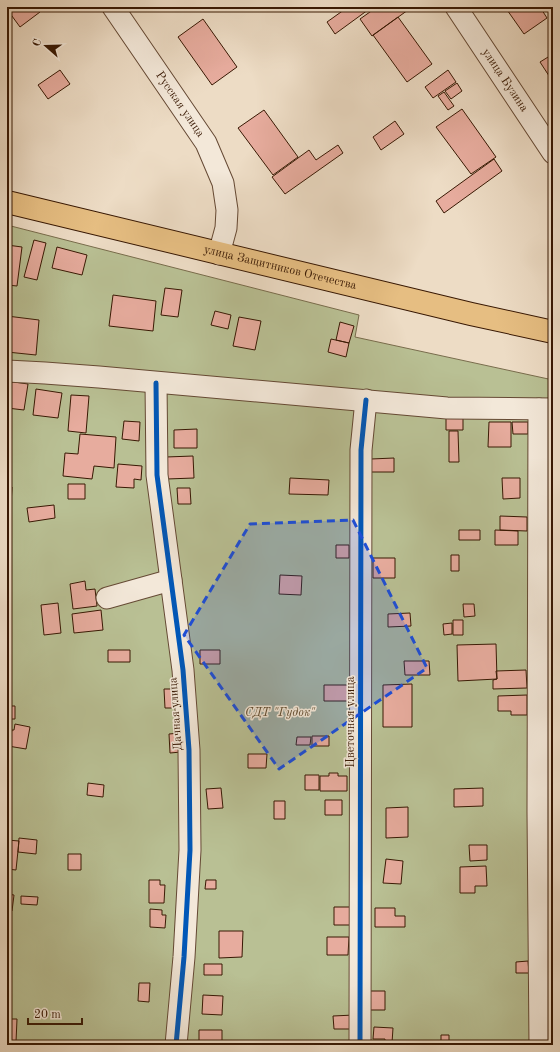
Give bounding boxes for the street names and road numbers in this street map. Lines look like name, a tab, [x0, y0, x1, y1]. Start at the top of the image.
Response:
street label: улица Бузина	[479, 46, 530, 114]
street label: Русская улица	[153, 69, 206, 140]
street label: улица Защитников Отечества	[203, 244, 358, 292]
street label: Цветочная улица	[345, 676, 357, 768]
street label: Дачная улица	[167, 677, 185, 751]

